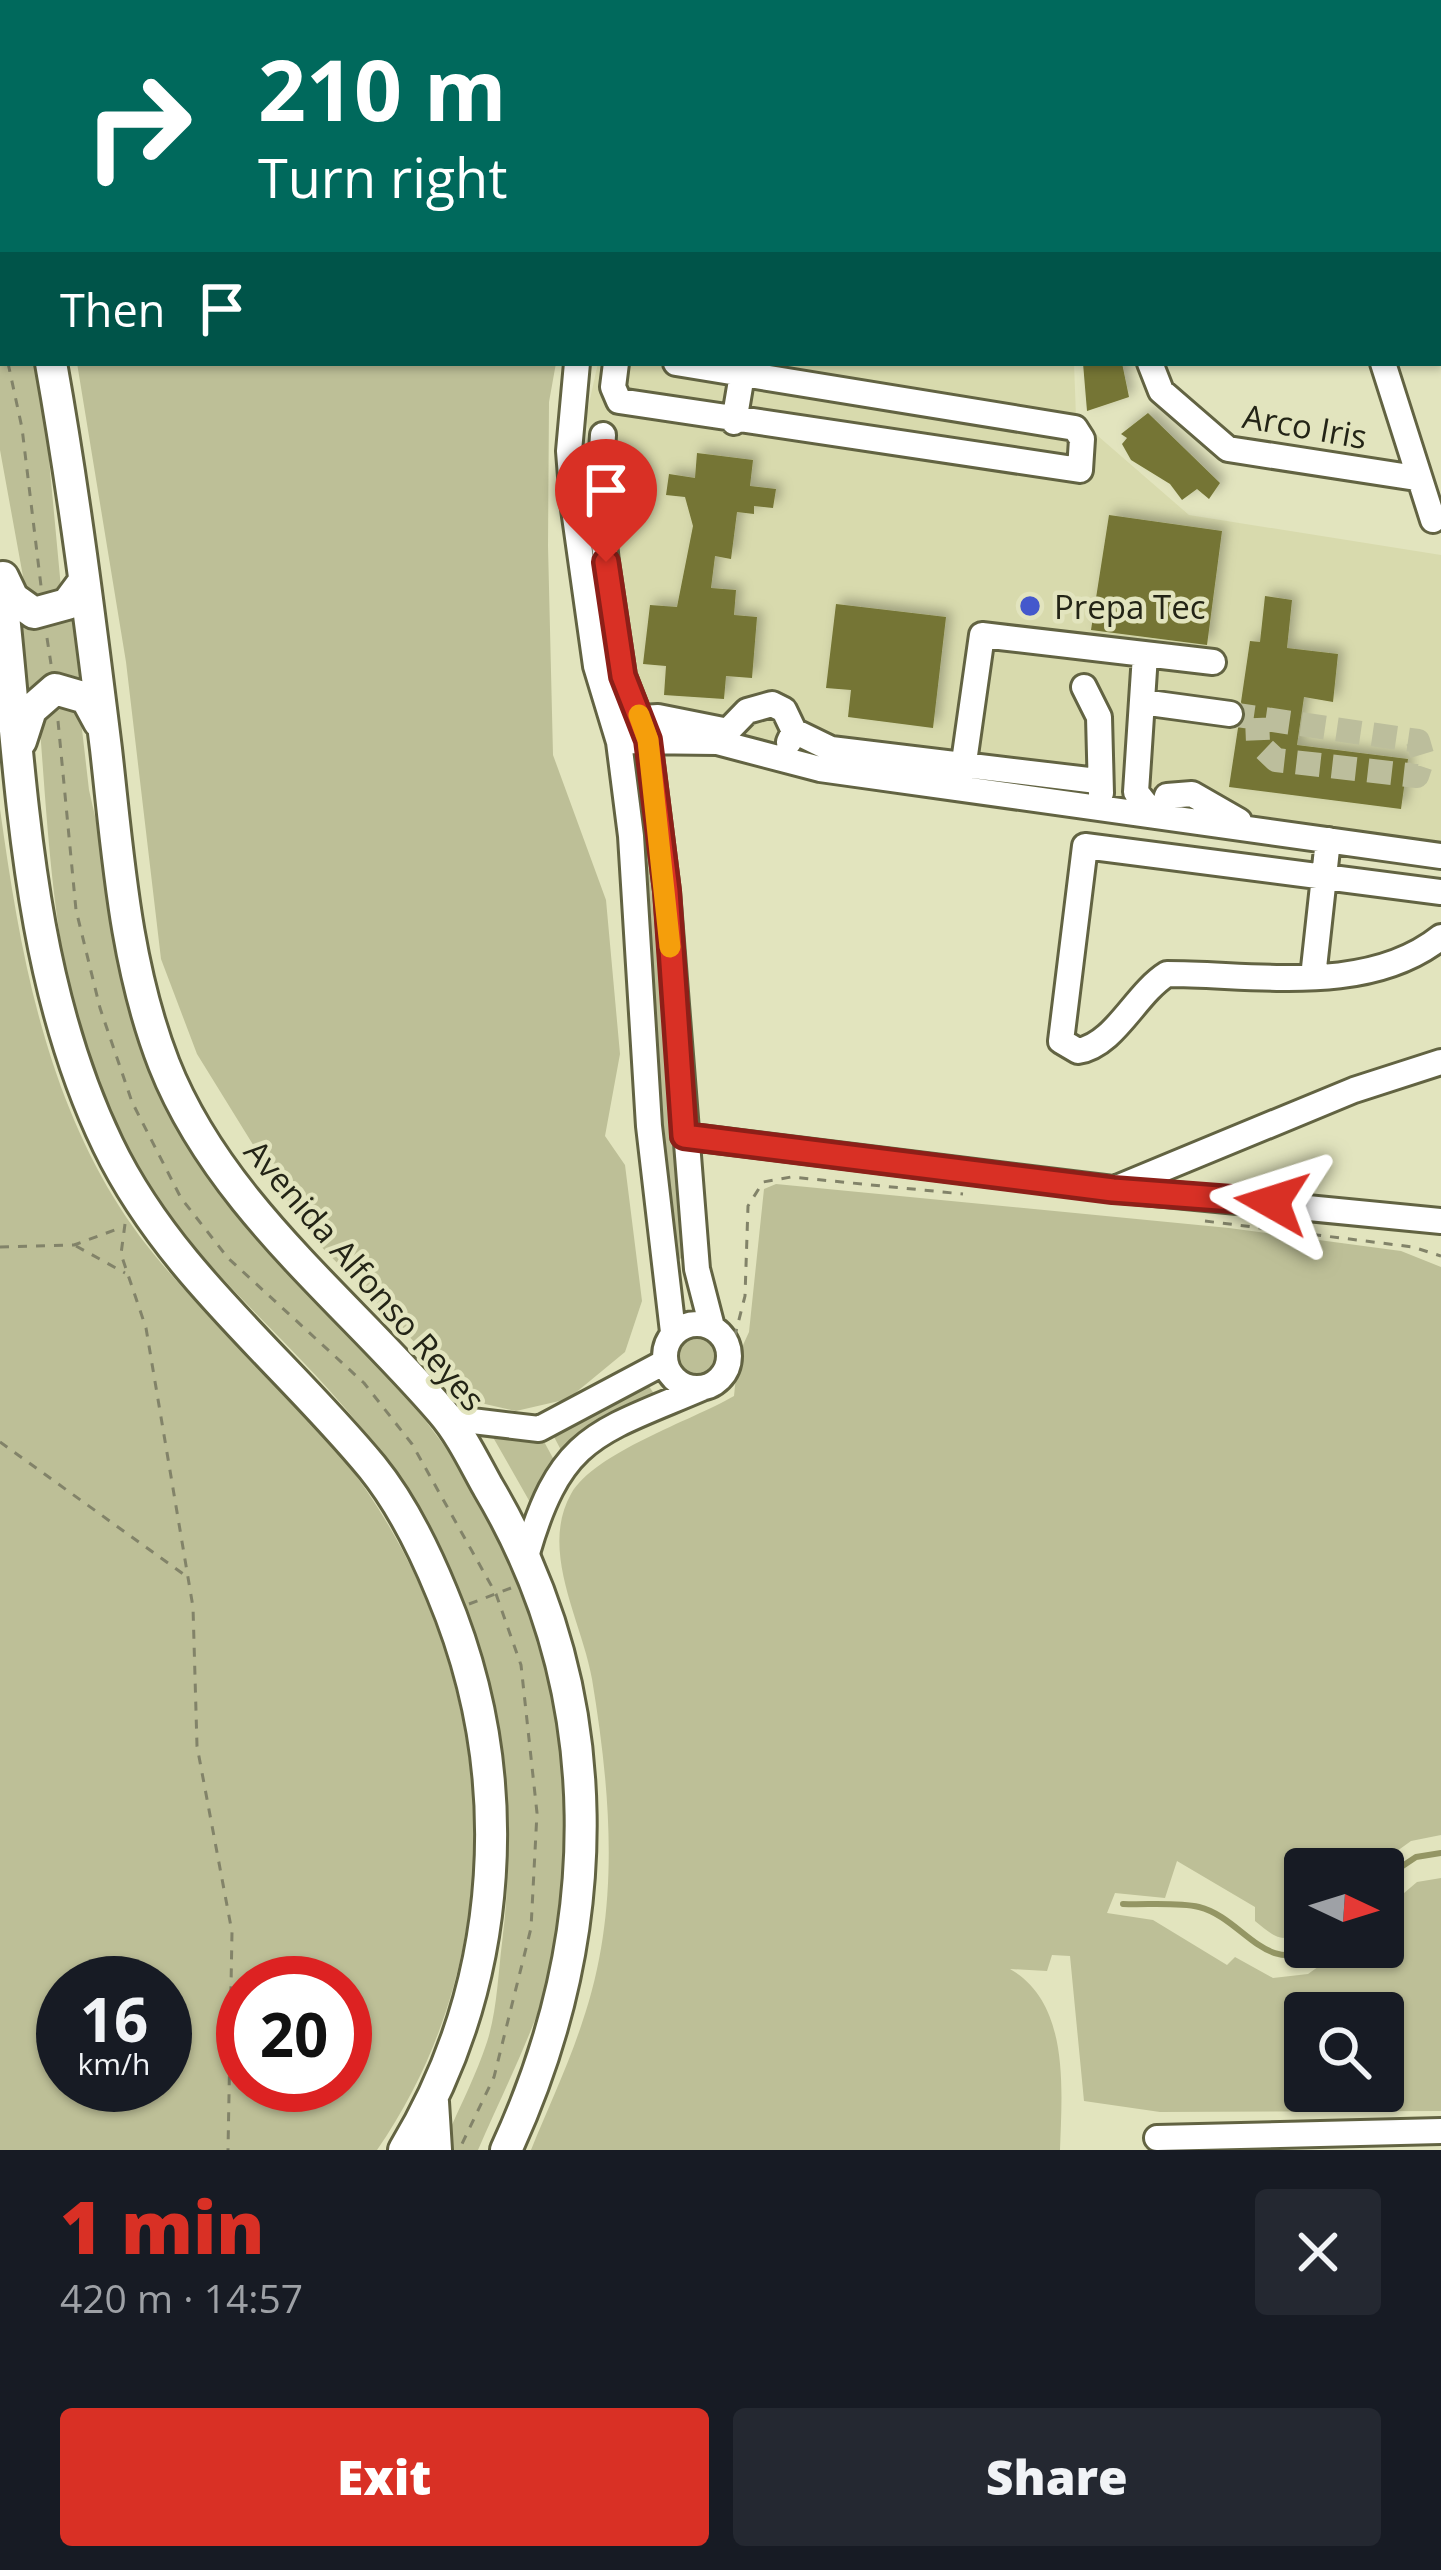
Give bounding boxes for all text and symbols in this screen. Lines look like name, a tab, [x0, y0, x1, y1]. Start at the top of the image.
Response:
text: 210 m	[258, 31, 506, 146]
icon: right	[60, 48, 216, 204]
text: Turn right	[258, 140, 507, 214]
icon: arrive	[189, 276, 255, 342]
text: Then	[60, 279, 165, 340]
street label: Arco Iris	[1239, 393, 1371, 459]
pin	[555, 439, 657, 562]
icon: arrive	[573, 457, 639, 523]
place label: Prepa Tec	[1054, 584, 1205, 629]
marker: Prepa Tec	[1017, 593, 1043, 619]
street label: Avenida Alfonso Reyes	[235, 1130, 495, 1420]
position arrow	[1209, 1139, 1335, 1265]
north arrow	[1284, 1848, 1404, 1968]
map controls	[1284, 1848, 1404, 2112]
speed limit sign: 20	[216, 1956, 372, 2112]
text: 16	[80, 1978, 148, 2060]
button: search	[1284, 1992, 1404, 2112]
text: km/h	[78, 2043, 150, 2084]
text: 1 min	[60, 2177, 265, 2275]
button: close	[1255, 2189, 1381, 2315]
text: 420 m · 14:57	[60, 2271, 303, 2324]
button: Exit	[60, 2408, 709, 2546]
button: Share	[733, 2408, 1381, 2546]

